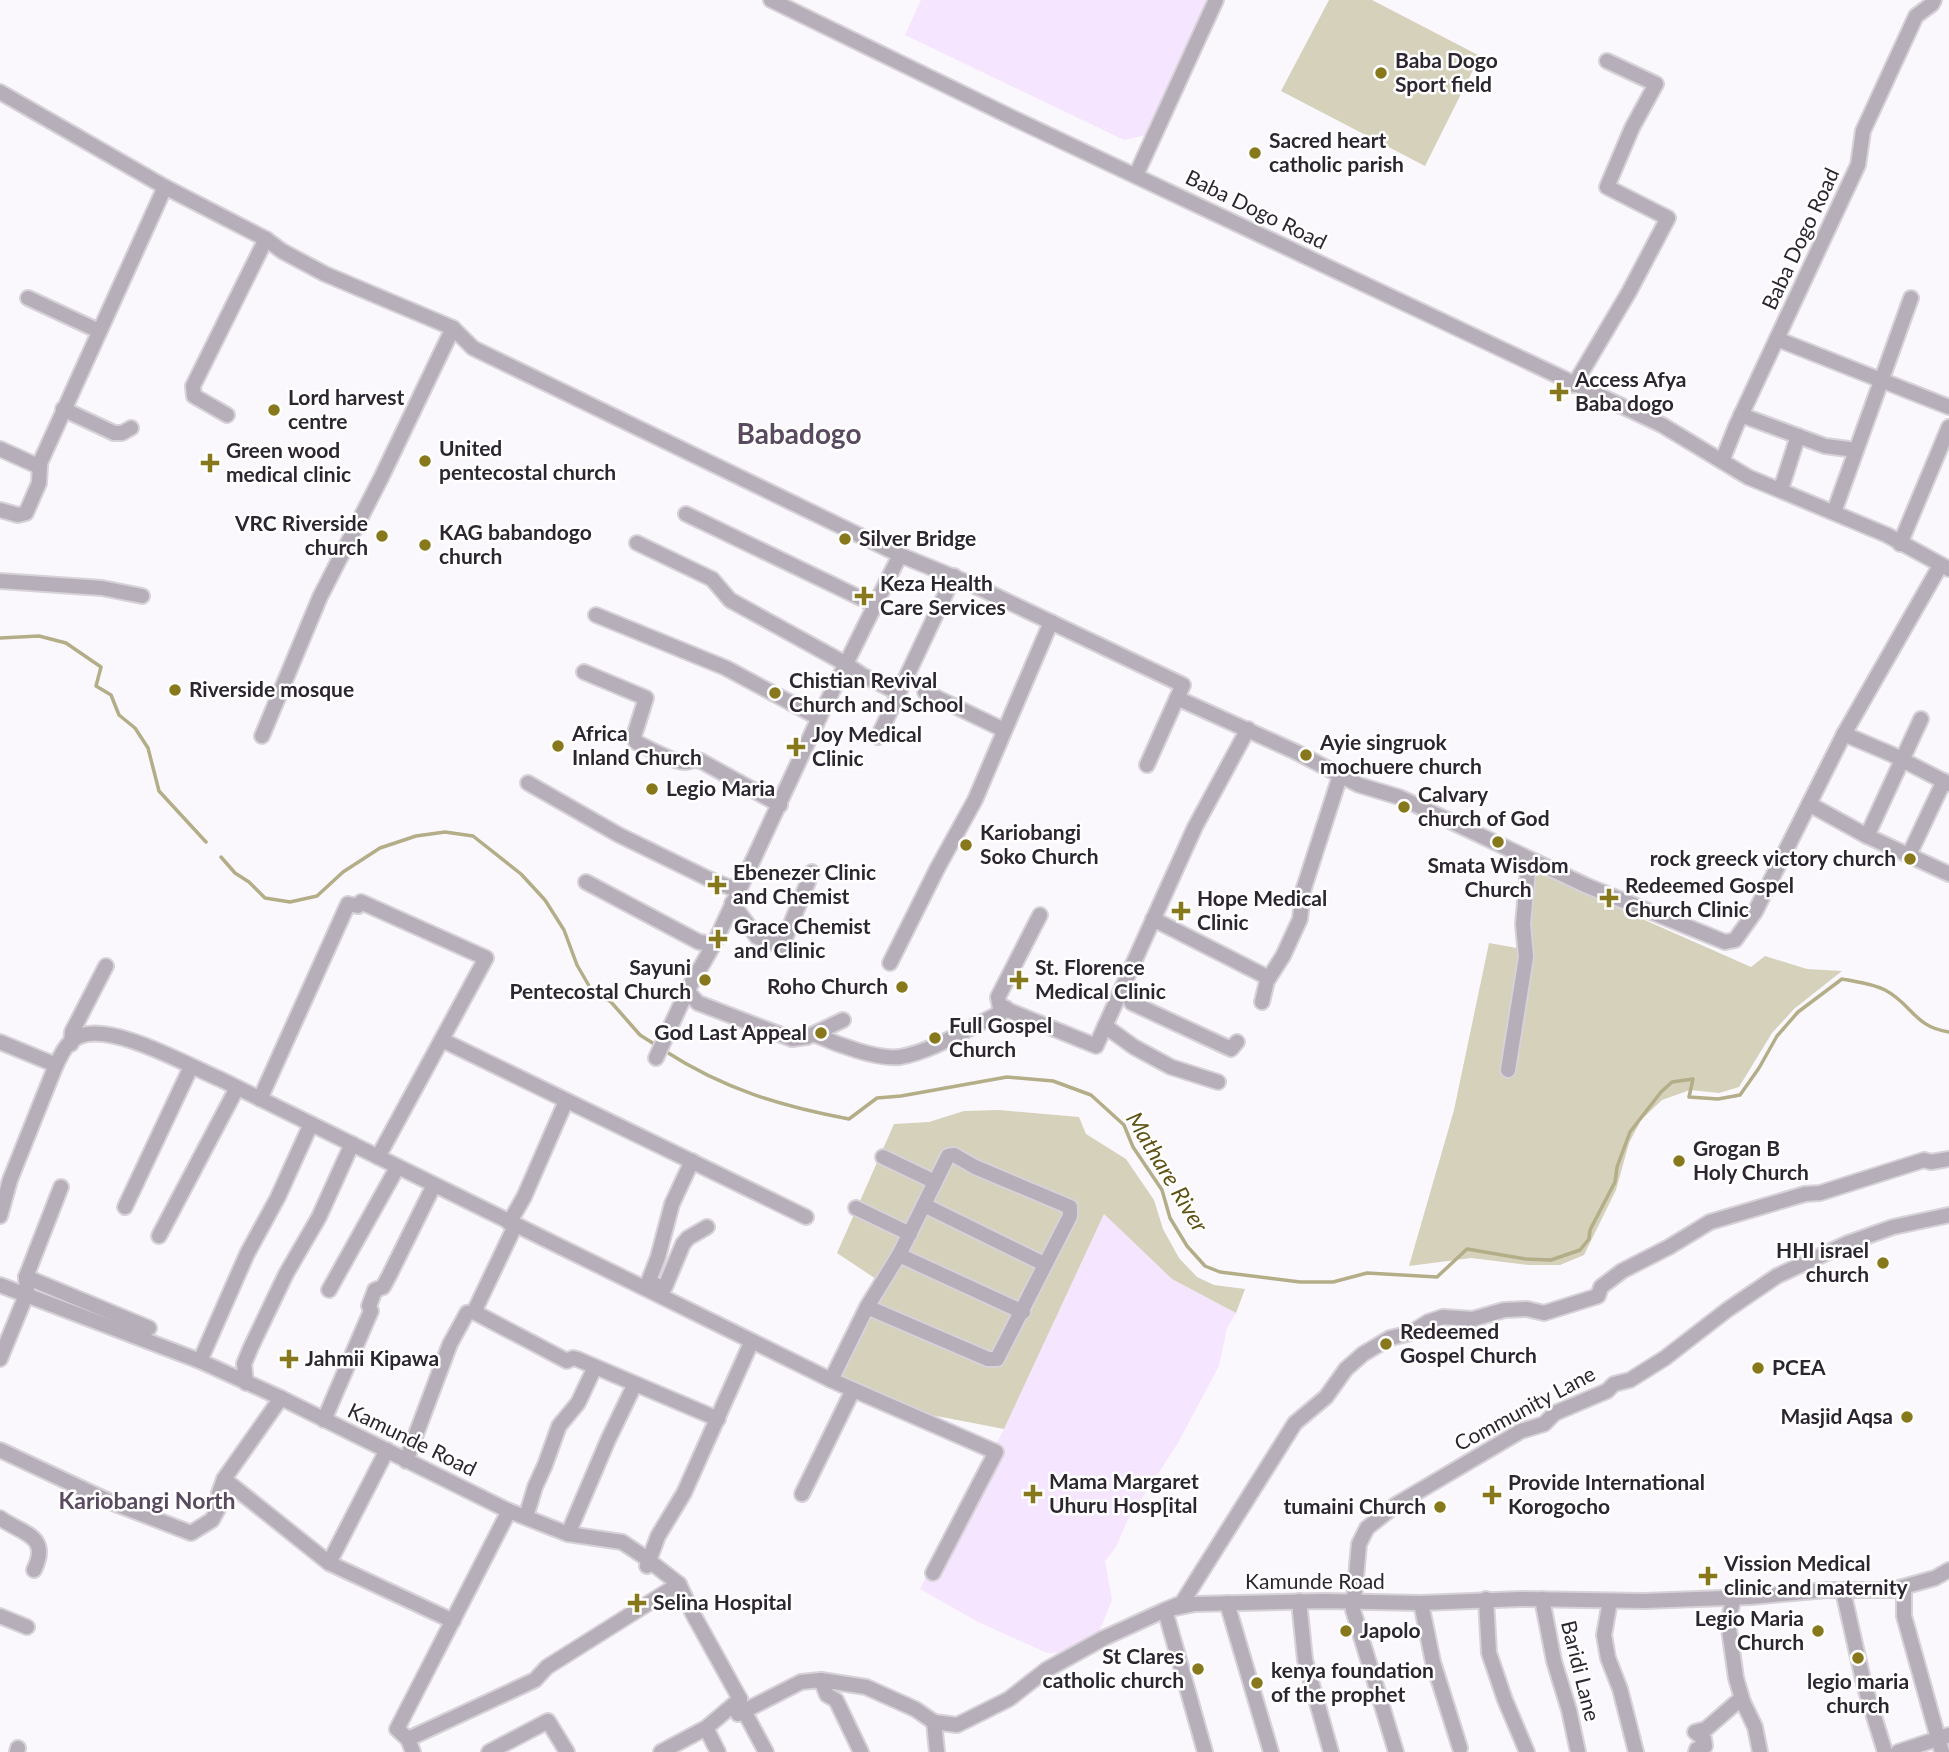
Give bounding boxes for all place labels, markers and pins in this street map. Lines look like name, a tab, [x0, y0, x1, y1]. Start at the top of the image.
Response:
place label: Baba Dogo Sport field	[1395, 47, 1498, 96]
marker: Baba Dogo Sport field	[1373, 65, 1389, 81]
place label: Sacred heart catholic parish	[1269, 127, 1404, 176]
marker: Sacred heart catholic parish	[1247, 145, 1263, 161]
place label: Access Afya Baba dogo	[1574, 366, 1686, 415]
marker: Access Afya Baba dogo	[1549, 382, 1569, 402]
place label: Lord harvest centre	[288, 384, 405, 433]
marker: Lord harvest centre	[266, 402, 282, 418]
place label: United pentecostal church	[439, 435, 616, 484]
place label: Green wood medical clinic	[226, 437, 351, 486]
marker: Green wood medical clinic	[200, 453, 220, 473]
marker: United pentecostal church	[417, 453, 433, 469]
place label: VRC Riverside church	[234, 510, 368, 559]
place label: KAG babandogo church	[439, 519, 592, 568]
place label: Silver Bridge	[859, 525, 976, 550]
marker: VRC Riverside church	[374, 528, 390, 544]
marker: Silver Bridge	[837, 531, 853, 547]
marker: KAG babandogo church	[417, 537, 433, 553]
place label: Keza Health Care Services	[880, 570, 1006, 619]
marker: Keza Health Care Services	[854, 586, 874, 606]
place label: Chistian Revival Church and School	[789, 667, 964, 716]
place label: Riverside mosque	[189, 676, 354, 701]
marker: Riverside mosque	[167, 682, 183, 698]
marker: Chistian Revival Church and School	[767, 685, 783, 701]
place label: Africa Inland Church	[571, 720, 702, 769]
place label: Joy Medical Clinic	[812, 721, 922, 770]
place label: Ayie singruok mochuere church	[1319, 729, 1482, 778]
marker: Joy Medical Clinic	[786, 737, 806, 757]
marker: Africa Inland Church	[550, 738, 566, 754]
marker: Ayie singruok mochuere church	[1298, 747, 1314, 763]
place label: Legio Maria	[666, 775, 775, 800]
marker: Legio Maria	[644, 781, 660, 797]
place label: Calvary church of God	[1418, 781, 1550, 830]
marker: Calvary church of God	[1396, 799, 1412, 815]
place label: Kariobangi Soko Church	[980, 819, 1098, 868]
marker: Smata Wisdom Church	[1490, 834, 1506, 850]
marker: Kariobangi Soko Church	[958, 837, 974, 853]
place label: rock greeck victory church	[1650, 845, 1896, 870]
marker: rock greeck victory church	[1902, 851, 1918, 867]
place label: Smata Wisdom Church	[1428, 852, 1568, 901]
place label: Ebenezer Clinic and Chemist	[733, 859, 876, 908]
place label: Redeemed Gospel Church Clinic	[1625, 872, 1794, 921]
marker: Ebenezer Clinic and Chemist	[707, 875, 727, 895]
place label: Hope Medical Clinic	[1197, 885, 1327, 934]
marker: Redeemed Gospel Church Clinic	[1599, 888, 1619, 908]
marker: Hope Medical Clinic	[1171, 901, 1191, 921]
place label: Grace Chemist and Clinic	[734, 913, 871, 962]
marker: Grace Chemist and Clinic	[708, 929, 728, 949]
place label: Sayuni Pentecostal Church	[510, 954, 691, 1003]
place label: St. Florence Medical Clinic	[1035, 954, 1166, 1003]
marker: St. Florence Medical Clinic	[1009, 970, 1029, 990]
marker: Sayuni Pentecostal Church	[697, 972, 713, 988]
place label: Roho Church	[767, 973, 888, 998]
marker: Roho Church	[894, 979, 910, 995]
place label: Full Gospel Church	[949, 1012, 1052, 1061]
place label: God Last Appeal	[654, 1019, 807, 1044]
marker: God Last Appeal	[813, 1025, 829, 1041]
marker: Full Gospel Church	[927, 1030, 943, 1046]
place label: Grogan B Holy Church	[1693, 1135, 1809, 1184]
marker: Grogan B Holy Church	[1671, 1153, 1687, 1169]
place label: HHI israel church	[1776, 1237, 1869, 1286]
marker: HHI israel church	[1875, 1255, 1891, 1271]
place label: Redeemed Gospel Church	[1400, 1318, 1537, 1367]
marker: Redeemed Gospel Church	[1378, 1336, 1394, 1352]
place label: Jahmii Kipawa	[305, 1345, 439, 1370]
marker: Jahmii Kipawa	[279, 1349, 299, 1369]
place label: PCEA	[1772, 1354, 1826, 1379]
marker: PCEA	[1750, 1360, 1766, 1376]
place label: Masjid Aqsa	[1780, 1403, 1893, 1428]
marker: Masjid Aqsa	[1899, 1409, 1915, 1425]
place label: Mama Margaret Uhuru Hosp[ital	[1049, 1468, 1199, 1517]
place label: Provide International Korogocho	[1508, 1469, 1705, 1518]
marker: Mama Margaret Uhuru Hosp[ital	[1023, 1484, 1043, 1504]
marker: Provide International Korogocho	[1482, 1485, 1502, 1505]
place label: tumaini Church	[1283, 1493, 1426, 1518]
marker: tumaini Church	[1432, 1499, 1448, 1515]
place label: Vission Medical clinic and maternity	[1723, 1550, 1908, 1599]
marker: Vission Medical clinic and maternity	[1698, 1566, 1718, 1586]
place label: Selina Hospital	[653, 1589, 792, 1614]
marker: Selina Hospital	[627, 1593, 647, 1613]
place label: Legio Maria Church	[1695, 1605, 1804, 1654]
place label: Japolo	[1360, 1617, 1421, 1642]
marker: Japolo	[1338, 1623, 1354, 1639]
marker: Legio Maria Church	[1810, 1623, 1826, 1639]
place label: St Clares catholic church	[1043, 1643, 1184, 1692]
marker: legio maria church	[1850, 1650, 1866, 1666]
place label: kenya foundation of the prophet	[1271, 1657, 1434, 1706]
marker: St Clares catholic church	[1190, 1661, 1206, 1677]
place label: legio maria church	[1807, 1668, 1909, 1717]
marker: kenya foundation of the prophet	[1249, 1675, 1265, 1691]

